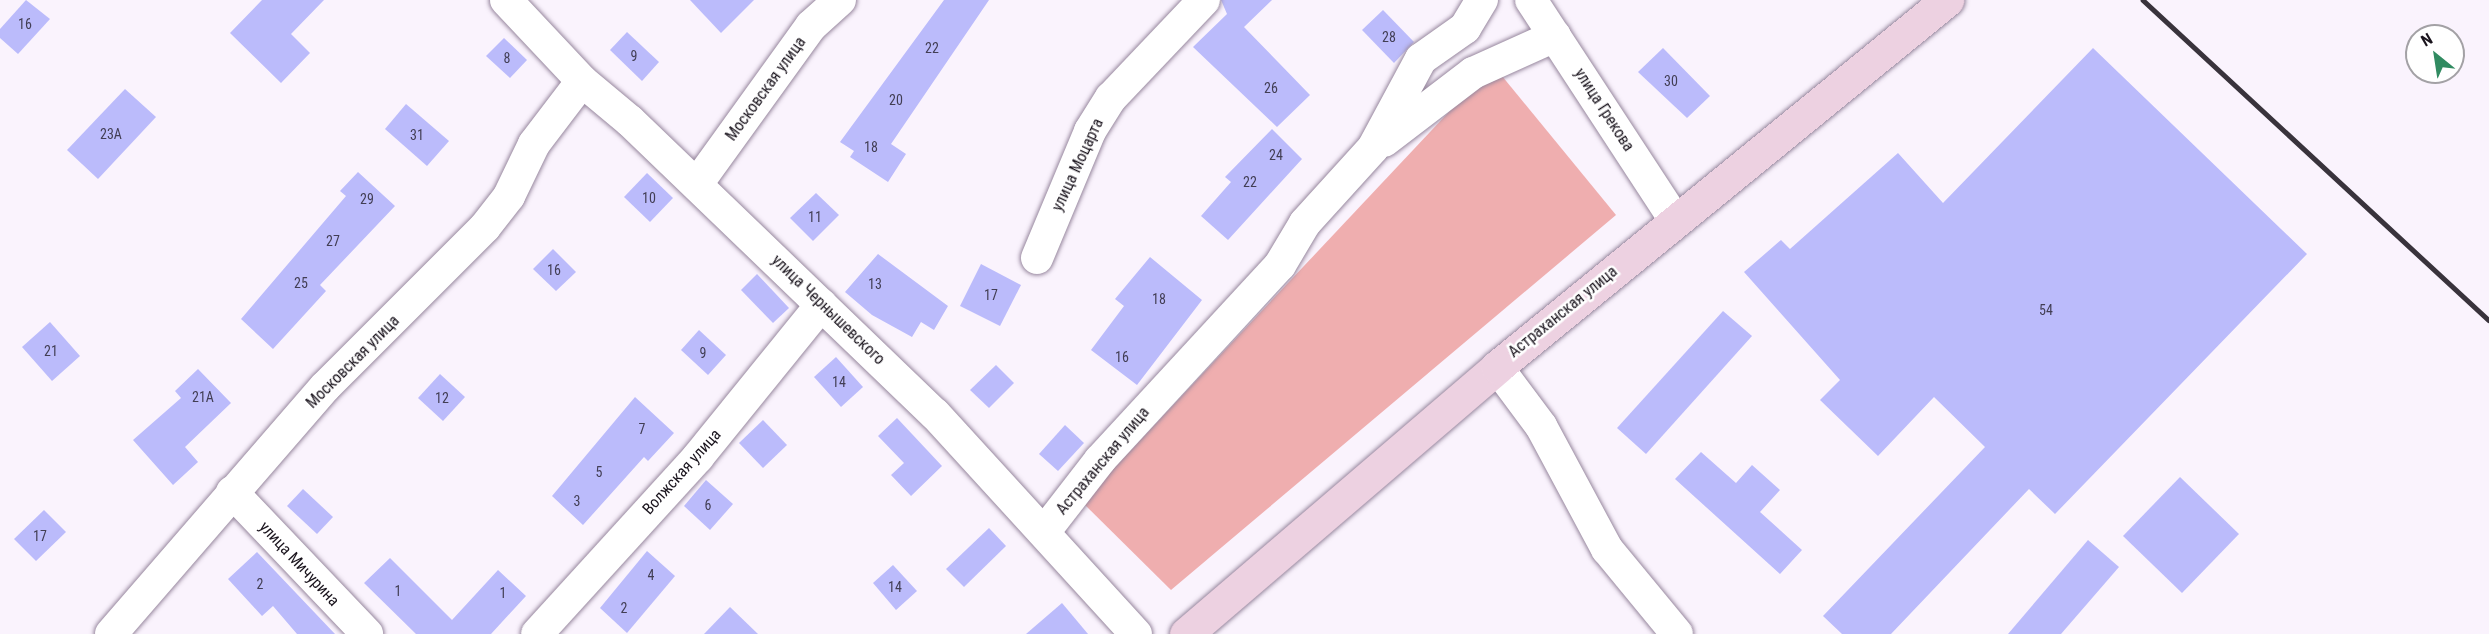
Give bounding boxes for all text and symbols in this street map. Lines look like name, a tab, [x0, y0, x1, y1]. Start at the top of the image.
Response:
house number: 16	[18, 16, 32, 32]
north arrow	[2405, 24, 2465, 84]
house number: 28	[1382, 29, 1396, 45]
text: N	[2418, 29, 2436, 50]
street label: Московская улица	[722, 33, 810, 145]
house number: 22	[925, 40, 939, 56]
house number: 9	[631, 48, 637, 64]
house number: 8	[504, 50, 510, 66]
street label: улица Грекова	[1570, 65, 1638, 155]
house number: 30	[1664, 73, 1678, 89]
house number: 26	[1264, 80, 1278, 96]
house number: 20	[889, 92, 903, 108]
street label: улица Моцарта	[1048, 116, 1108, 214]
house number: 23А	[100, 126, 122, 142]
house number: 31	[410, 127, 424, 143]
house number: 18	[864, 139, 878, 155]
house number: 24	[1269, 147, 1283, 163]
house number: 22	[1243, 174, 1257, 190]
house number: 10	[642, 190, 656, 206]
house number: 29	[360, 191, 374, 207]
house number: 11	[808, 209, 822, 225]
house number: 27	[326, 233, 340, 249]
street label: улица Чернышевского	[767, 251, 889, 369]
house number: 16	[547, 262, 561, 278]
street label: Астраханская улица	[1505, 262, 1621, 362]
house number: 25	[294, 275, 308, 291]
house number: 13	[868, 276, 882, 292]
house number: 17	[984, 287, 998, 303]
house number: 18	[1152, 291, 1166, 307]
house number: 54	[2039, 302, 2053, 318]
street label: Московская улица	[302, 311, 404, 413]
house number: 21	[44, 343, 58, 359]
house number: 9	[700, 345, 706, 361]
house number: 16	[1115, 349, 1129, 365]
house number: 14	[832, 374, 846, 390]
house number: 21А	[192, 389, 214, 405]
house number: 12	[435, 390, 449, 406]
street label: Астраханская улица	[1052, 403, 1154, 519]
house number: 7	[639, 421, 645, 437]
street label: Волжская улица	[639, 425, 725, 519]
house number: 5	[596, 464, 602, 480]
house number: 3	[574, 493, 580, 509]
house number: 6	[705, 497, 711, 513]
street label: улица Мичурина	[255, 518, 343, 610]
house number: 17	[33, 528, 47, 544]
house number: 4	[648, 567, 654, 583]
house number: 2	[257, 576, 263, 592]
house number: 14	[888, 579, 902, 595]
house number: 1	[395, 583, 401, 599]
house number: 1	[500, 585, 506, 601]
house number: 2	[621, 600, 627, 616]

